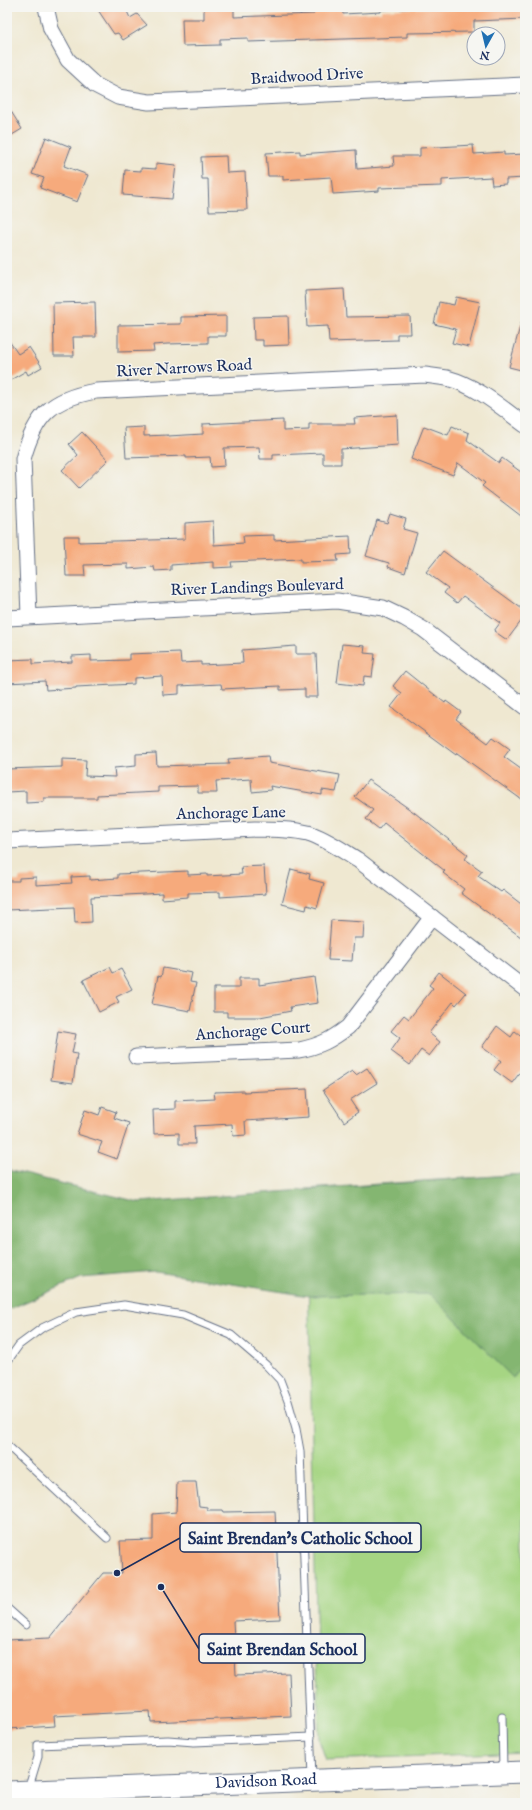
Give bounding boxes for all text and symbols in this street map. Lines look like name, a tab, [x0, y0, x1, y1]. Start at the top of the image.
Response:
north arrow	[466, 26, 506, 66]
text: N	[479, 47, 491, 63]
street label: Braidwood Drive	[250, 64, 364, 90]
street label: River Narrows Road	[115, 355, 253, 383]
street label: River Landings Boulevard	[170, 575, 344, 601]
street label: Anchorage Lane	[175, 803, 286, 825]
street label: Anchorage Court	[194, 1018, 312, 1046]
callout: Saint Brendan's Catholic School	[180, 1523, 421, 1552]
text: Saint Brendan's Catholic School	[188, 1529, 413, 1550]
callout: Saint Brendan School	[199, 1634, 365, 1663]
text: Saint Brendan School	[207, 1640, 358, 1661]
street label: Davidson Road	[215, 1770, 318, 1794]

